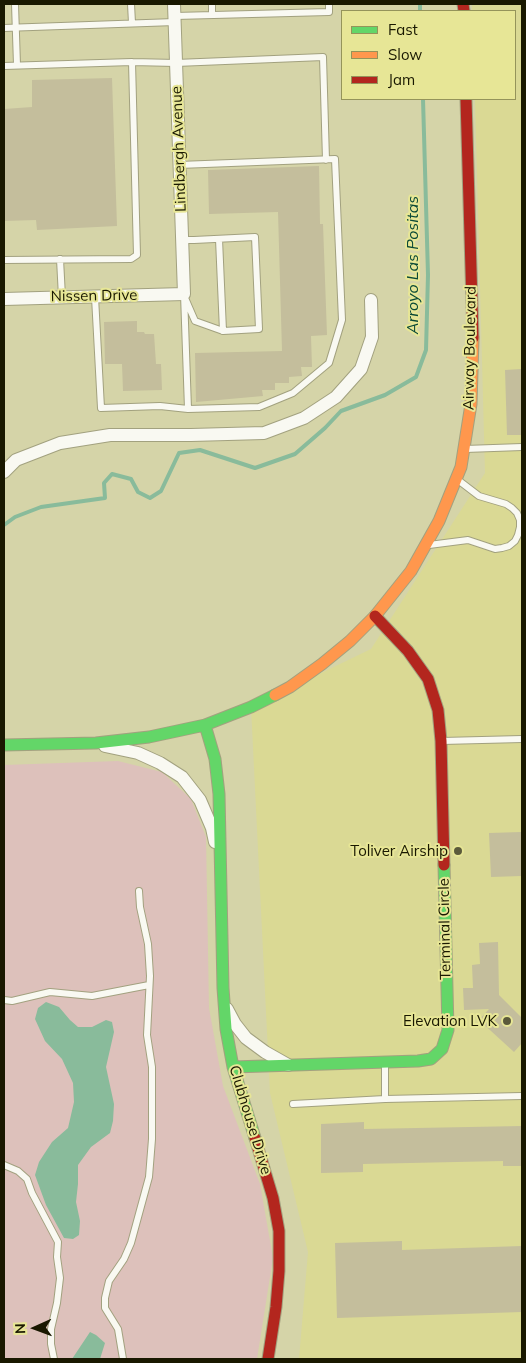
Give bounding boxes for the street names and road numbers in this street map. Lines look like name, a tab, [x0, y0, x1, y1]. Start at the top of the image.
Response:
street label: Lindbergh Avenue	[168, 86, 190, 212]
street label: Nissen Drive	[50, 286, 138, 306]
street label: Airway Boulevard	[460, 286, 480, 410]
street label: Terminal Circle	[435, 878, 455, 980]
street label: Clubhouse Drive	[225, 1063, 275, 1177]

